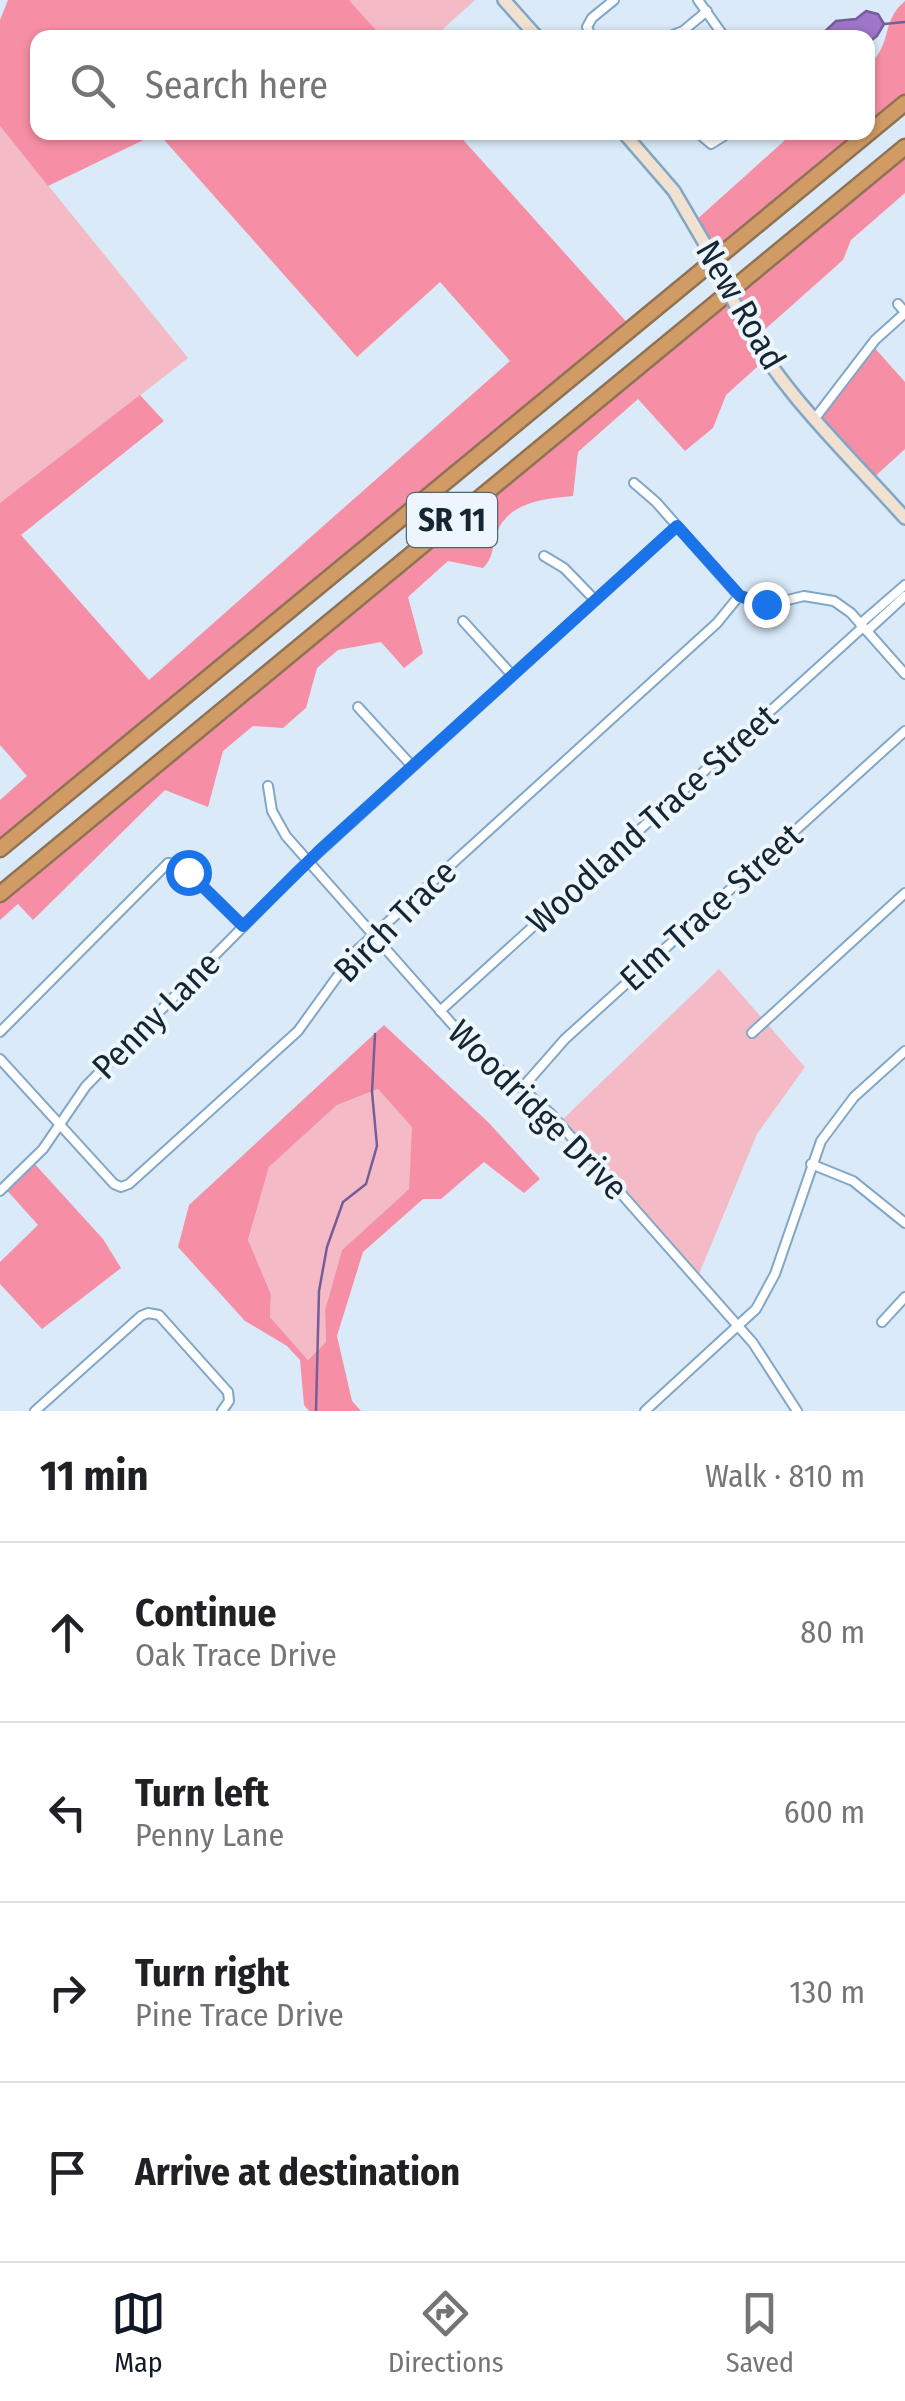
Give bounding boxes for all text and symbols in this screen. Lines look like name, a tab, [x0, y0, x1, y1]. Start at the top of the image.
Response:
search box	[30, 30, 875, 140]
icon: search	[65, 58, 120, 113]
text: Search here	[145, 62, 328, 108]
street label: New Road	[687, 233, 795, 377]
road number: SR 11	[407, 493, 497, 547]
route end	[744, 582, 790, 628]
street label: Woodland Trace Street	[518, 695, 786, 942]
street label: Elm Trace Street	[612, 814, 811, 1000]
route start	[166, 850, 212, 896]
street label: Birch Trace	[325, 851, 465, 991]
street label: Penny Lane	[83, 942, 229, 1088]
street label: Woodridge Drive	[439, 1011, 637, 1209]
text: 11 min	[40, 1451, 148, 1501]
text: Walk · 810 m	[705, 1457, 865, 1495]
text: Continue	[135, 1590, 276, 1636]
icon: ahead	[40, 1605, 95, 1660]
text: 80 m	[800, 1613, 865, 1651]
text: Oak Trace Drive	[135, 1636, 337, 1674]
text: Turn left	[135, 1770, 269, 1816]
icon: left	[40, 1785, 95, 1840]
text: 600 m	[784, 1793, 865, 1831]
text: Penny Lane	[135, 1816, 284, 1854]
text: Turn right	[135, 1950, 289, 1996]
icon: right	[40, 1965, 95, 2020]
text: 130 m	[789, 1973, 865, 2011]
text: Pine Trace Drive	[135, 1996, 344, 2034]
icon: arrive	[40, 2145, 95, 2200]
text: Arrive at destination	[135, 2149, 460, 2195]
tab: Map	[111, 2286, 166, 2379]
tab: Directions	[388, 2286, 504, 2379]
tab: Saved	[726, 2286, 794, 2379]

